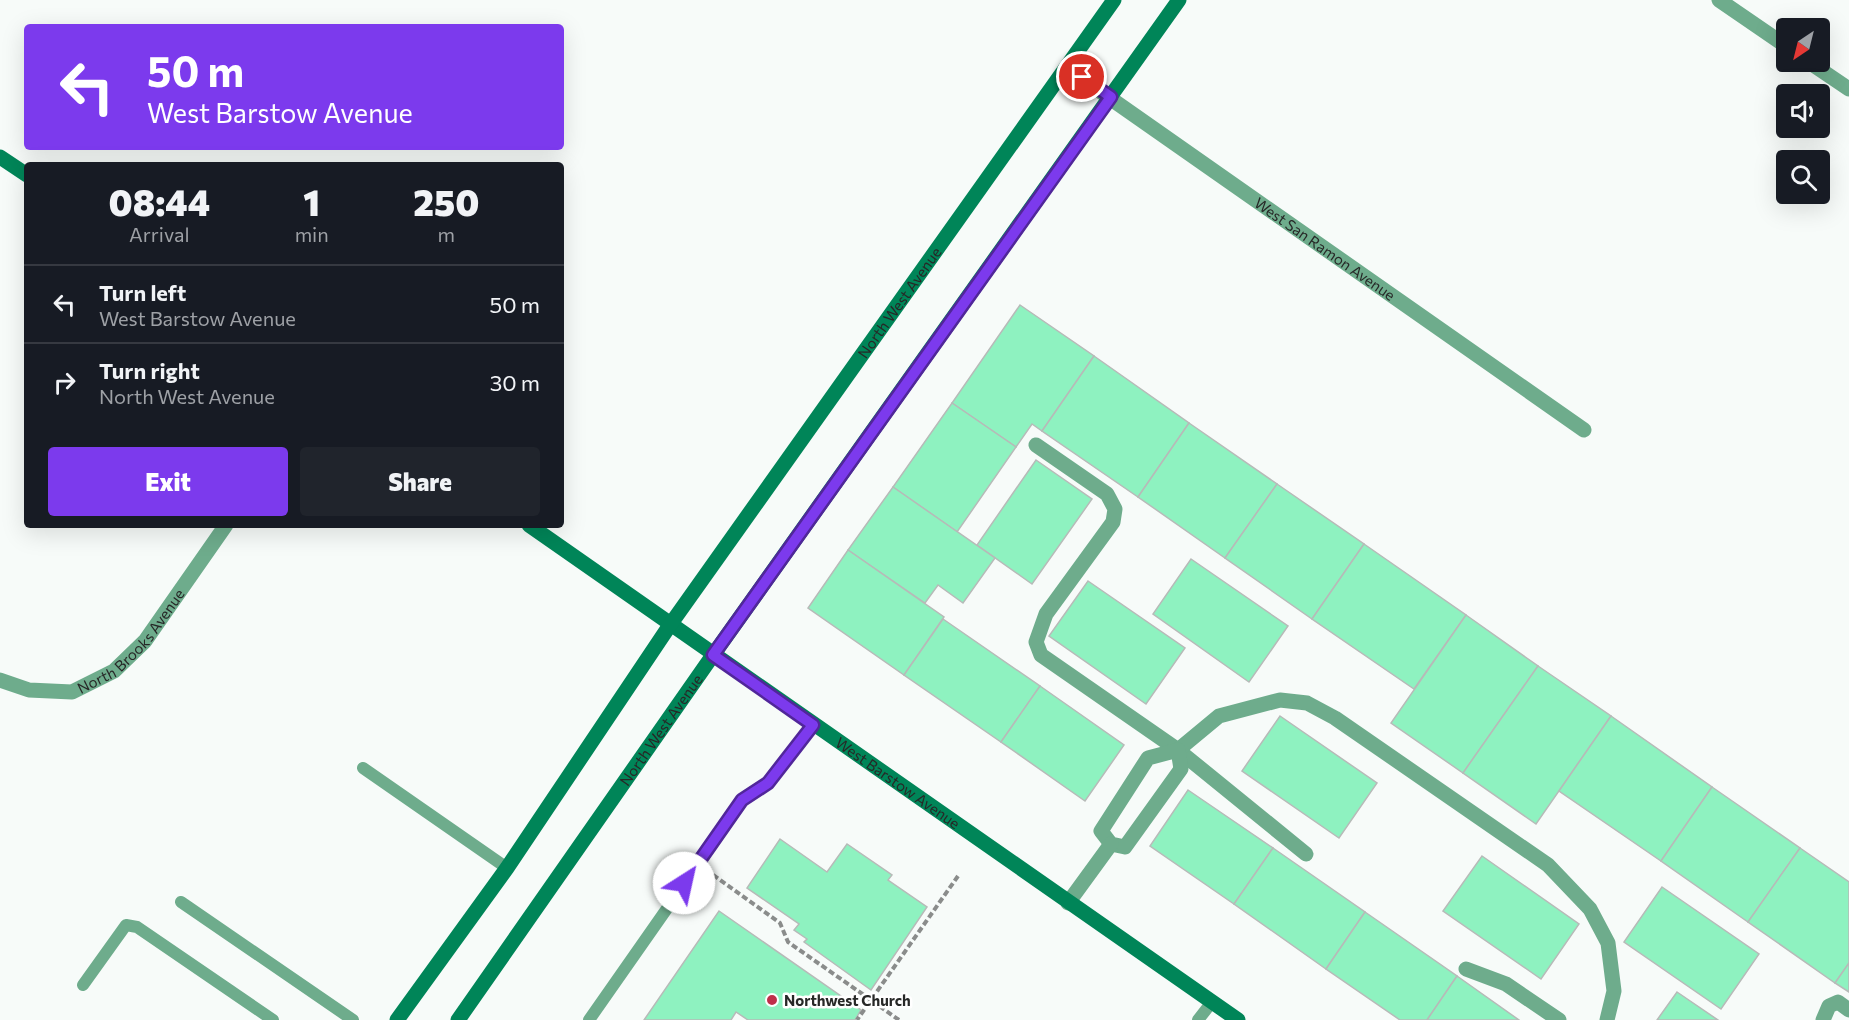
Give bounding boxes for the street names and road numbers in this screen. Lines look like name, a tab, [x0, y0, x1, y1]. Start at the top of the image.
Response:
street label: West San Ramon Avenue	[1251, 193, 1399, 304]
street label: North West Avenue	[854, 243, 945, 361]
street label: North Brooks Avenue	[74, 585, 188, 697]
street label: North West Avenue	[616, 670, 706, 789]
street label: West Barstow Avenue	[832, 733, 964, 832]

